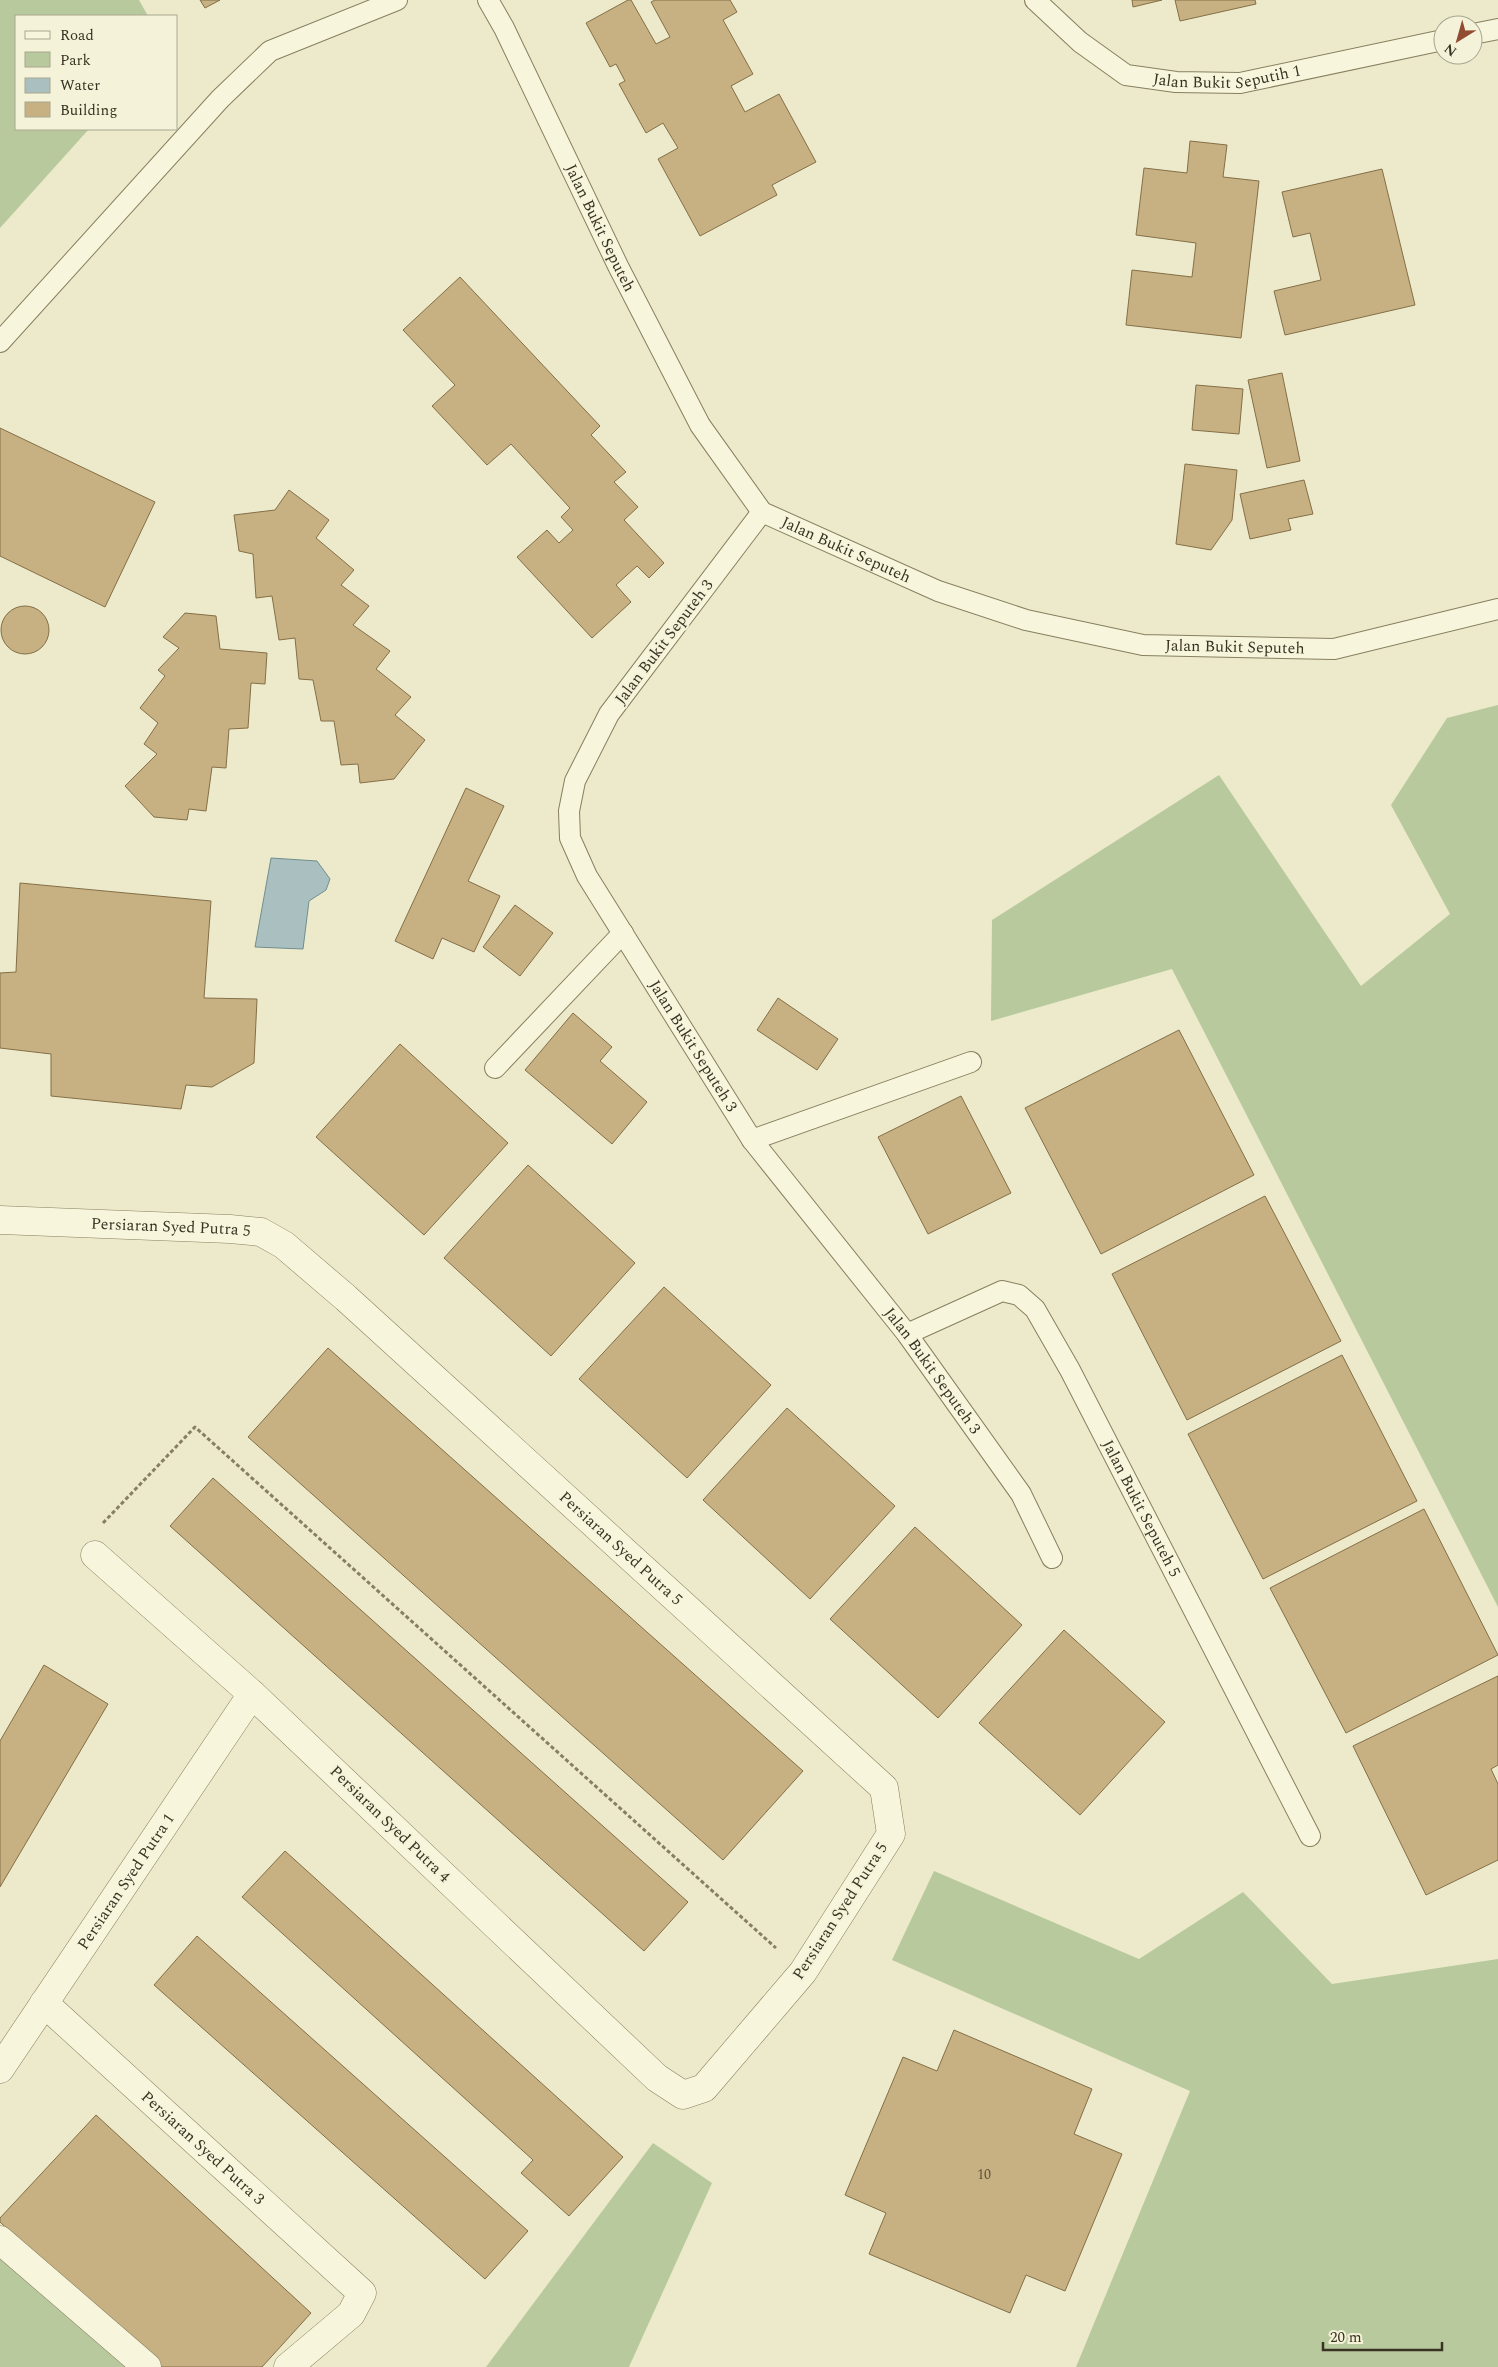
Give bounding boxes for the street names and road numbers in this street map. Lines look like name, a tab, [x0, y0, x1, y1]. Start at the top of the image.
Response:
street label: Jalan Bukit Seputih 1	[1151, 58, 1303, 95]
street label: Jalan Bukit Seputeh	[559, 160, 641, 296]
street label: Jalan Bukit Seputeh	[777, 510, 915, 589]
street label: Jalan Bukit Seputeh 3	[609, 574, 719, 710]
street label: Jalan Bukit Seputeh	[1165, 633, 1305, 660]
street label: Jalan Bukit Seputeh 3	[643, 975, 743, 1116]
street label: Persiaran Syed Putra 5	[90, 1212, 252, 1243]
street label: Jalan Bukit Seputeh 3	[878, 1302, 987, 1439]
street label: Jalan Bukit Seputeh 5	[1096, 1435, 1187, 1581]
street label: Persiaran Syed Putra 5	[554, 1486, 688, 1611]
street label: Persiaran Syed Putra 4	[324, 1760, 456, 1888]
street label: Persiaran Syed Putra 1	[71, 1808, 181, 1955]
street label: Persiaran Syed Putra 5	[786, 1837, 894, 1985]
street label: Persiaran Syed Putra 3	[136, 2085, 270, 2211]

